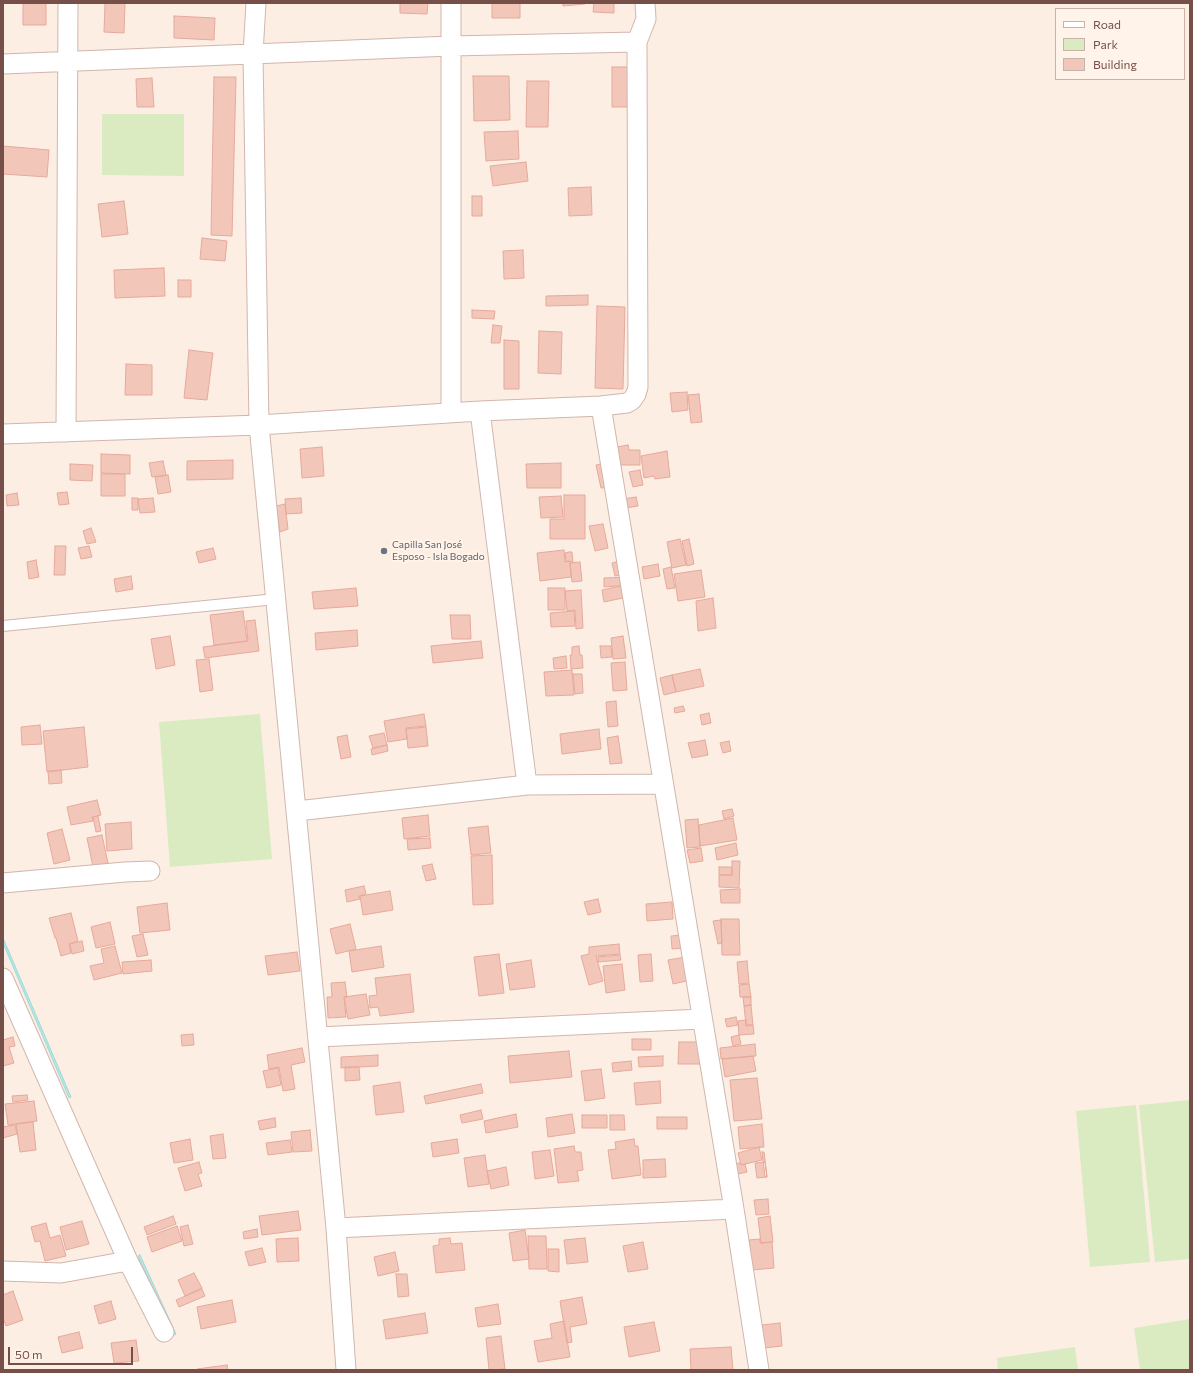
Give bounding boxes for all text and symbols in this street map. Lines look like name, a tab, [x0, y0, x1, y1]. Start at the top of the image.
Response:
legend	[1055, 8, 1185, 80]
text: Road	[1093, 17, 1121, 31]
text: Park	[1093, 37, 1118, 51]
text: Building	[1093, 57, 1137, 71]
place label: Capilla San José Esposo - Isla Bogado	[392, 539, 485, 562]
marker: Capilla San José Esposo - Isla Bogado	[379, 546, 389, 556]
scale bar	[10, 1339, 135, 1365]
text: 50 m	[15, 1347, 43, 1361]

